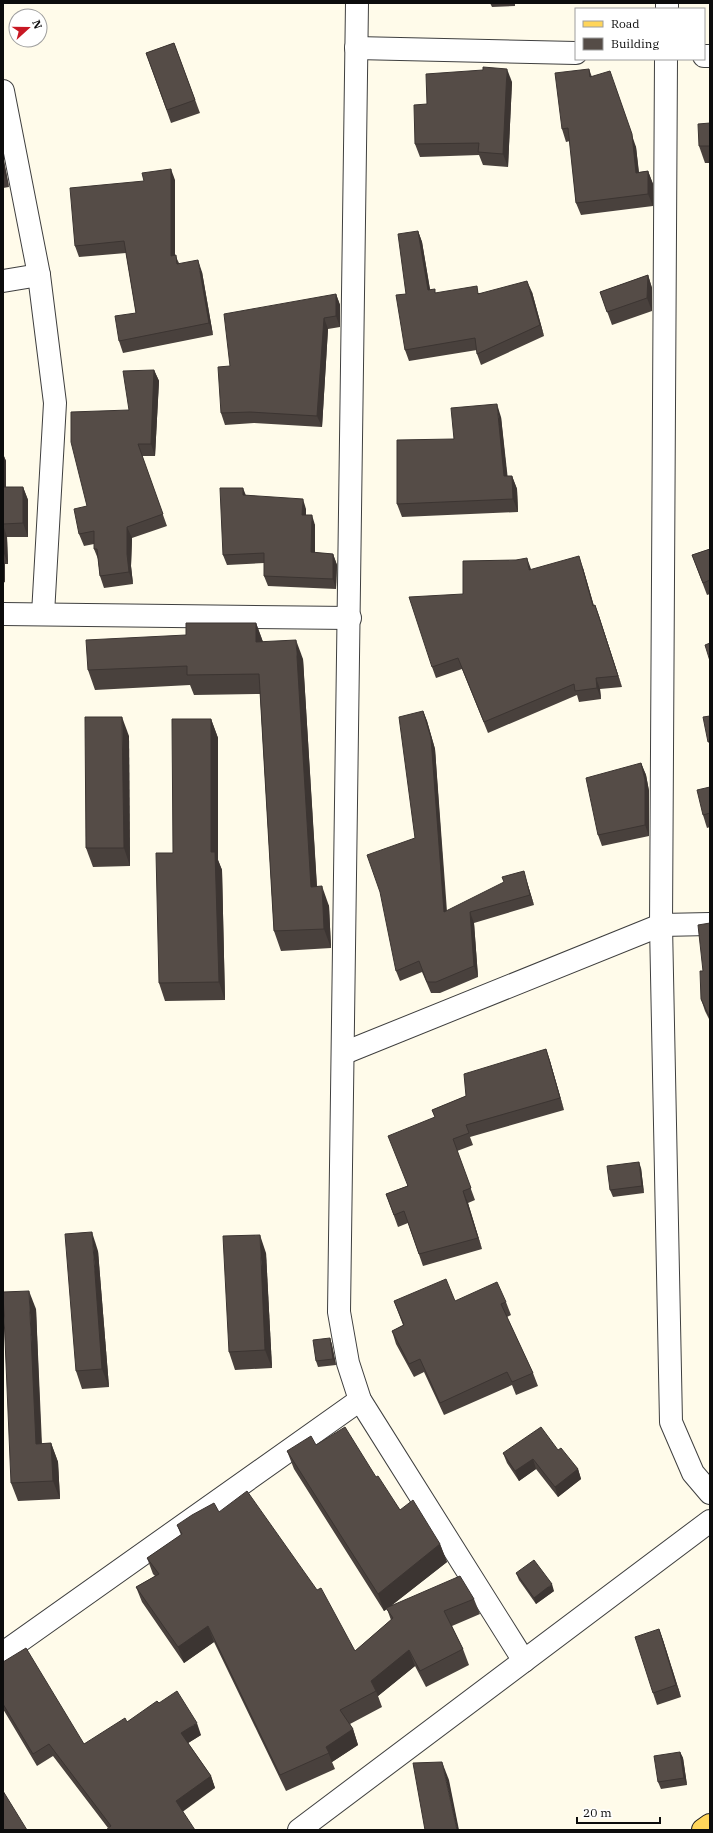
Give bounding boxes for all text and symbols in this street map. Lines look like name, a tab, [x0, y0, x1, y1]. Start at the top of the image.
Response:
north arrow	[8, 8, 48, 48]
legend	[575, 8, 705, 60]
text: Road	[611, 16, 640, 31]
text: N	[29, 18, 46, 31]
text: Building	[611, 36, 659, 51]
scale bar	[577, 1799, 660, 1825]
text: 20 m	[583, 1805, 612, 1820]

